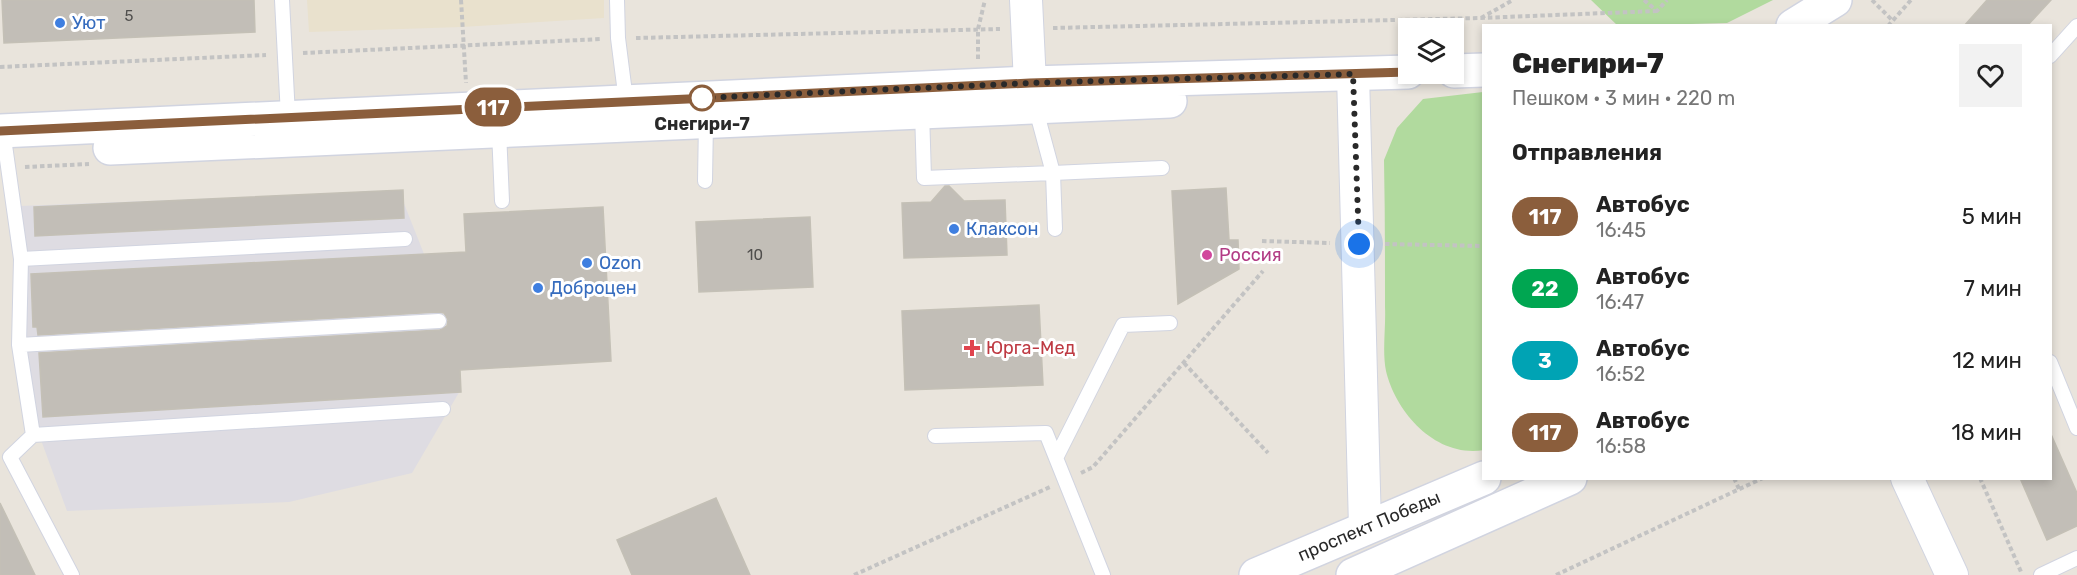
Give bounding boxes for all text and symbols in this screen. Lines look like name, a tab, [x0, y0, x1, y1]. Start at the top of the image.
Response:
house number: 5	[125, 7, 134, 25]
place label: Уют	[72, 12, 105, 34]
marker: Уют	[53, 16, 67, 30]
map controls	[1398, 18, 1464, 84]
button: layers	[1398, 18, 1464, 84]
button: heart	[1959, 44, 2022, 107]
text: Снегири-7	[1512, 47, 1664, 80]
marker: Снегири-7	[689, 85, 715, 111]
text: Пешком · 3 мин · 220 m	[1512, 86, 1735, 110]
line badge: 117	[458, 88, 528, 126]
text: 117	[477, 95, 509, 120]
place label: Снегири-7	[654, 113, 750, 135]
text: Отправления	[1512, 139, 1662, 166]
text: Автобус	[1596, 191, 1690, 218]
text: 5 мин	[1962, 203, 2022, 230]
text: 117	[1529, 204, 1561, 229]
place label: Клаксон	[966, 218, 1038, 240]
text: 16:45	[1596, 218, 1646, 242]
marker: Клаксон	[947, 222, 961, 236]
your location	[1344, 229, 1374, 259]
place label: Россия	[1219, 244, 1282, 266]
house number: 10	[747, 246, 763, 264]
marker: Россия	[1200, 248, 1214, 262]
place label: Ozon	[599, 252, 641, 274]
marker: Ozon	[580, 256, 594, 270]
text: Автобус	[1596, 263, 1690, 290]
text: 7 мин	[1964, 275, 2022, 302]
text: 22	[1531, 276, 1559, 301]
place label: Доброцен	[550, 277, 637, 299]
marker: Доброцен	[531, 281, 545, 295]
text: 16:47	[1596, 290, 1644, 314]
text: Автобус	[1596, 335, 1690, 362]
place label: Юрга-Мед	[986, 337, 1075, 359]
marker: Юрга-Мед	[963, 339, 981, 357]
text: 12 мин	[1952, 347, 2022, 374]
text: 3	[1538, 348, 1552, 373]
text: 16:52	[1596, 362, 1645, 386]
text: Автобус	[1596, 407, 1690, 434]
text: 18 мин	[1951, 419, 2022, 446]
text: 117	[1529, 420, 1561, 445]
text: 16:58	[1596, 434, 1646, 458]
street label: проспект Победы	[1294, 486, 1444, 566]

